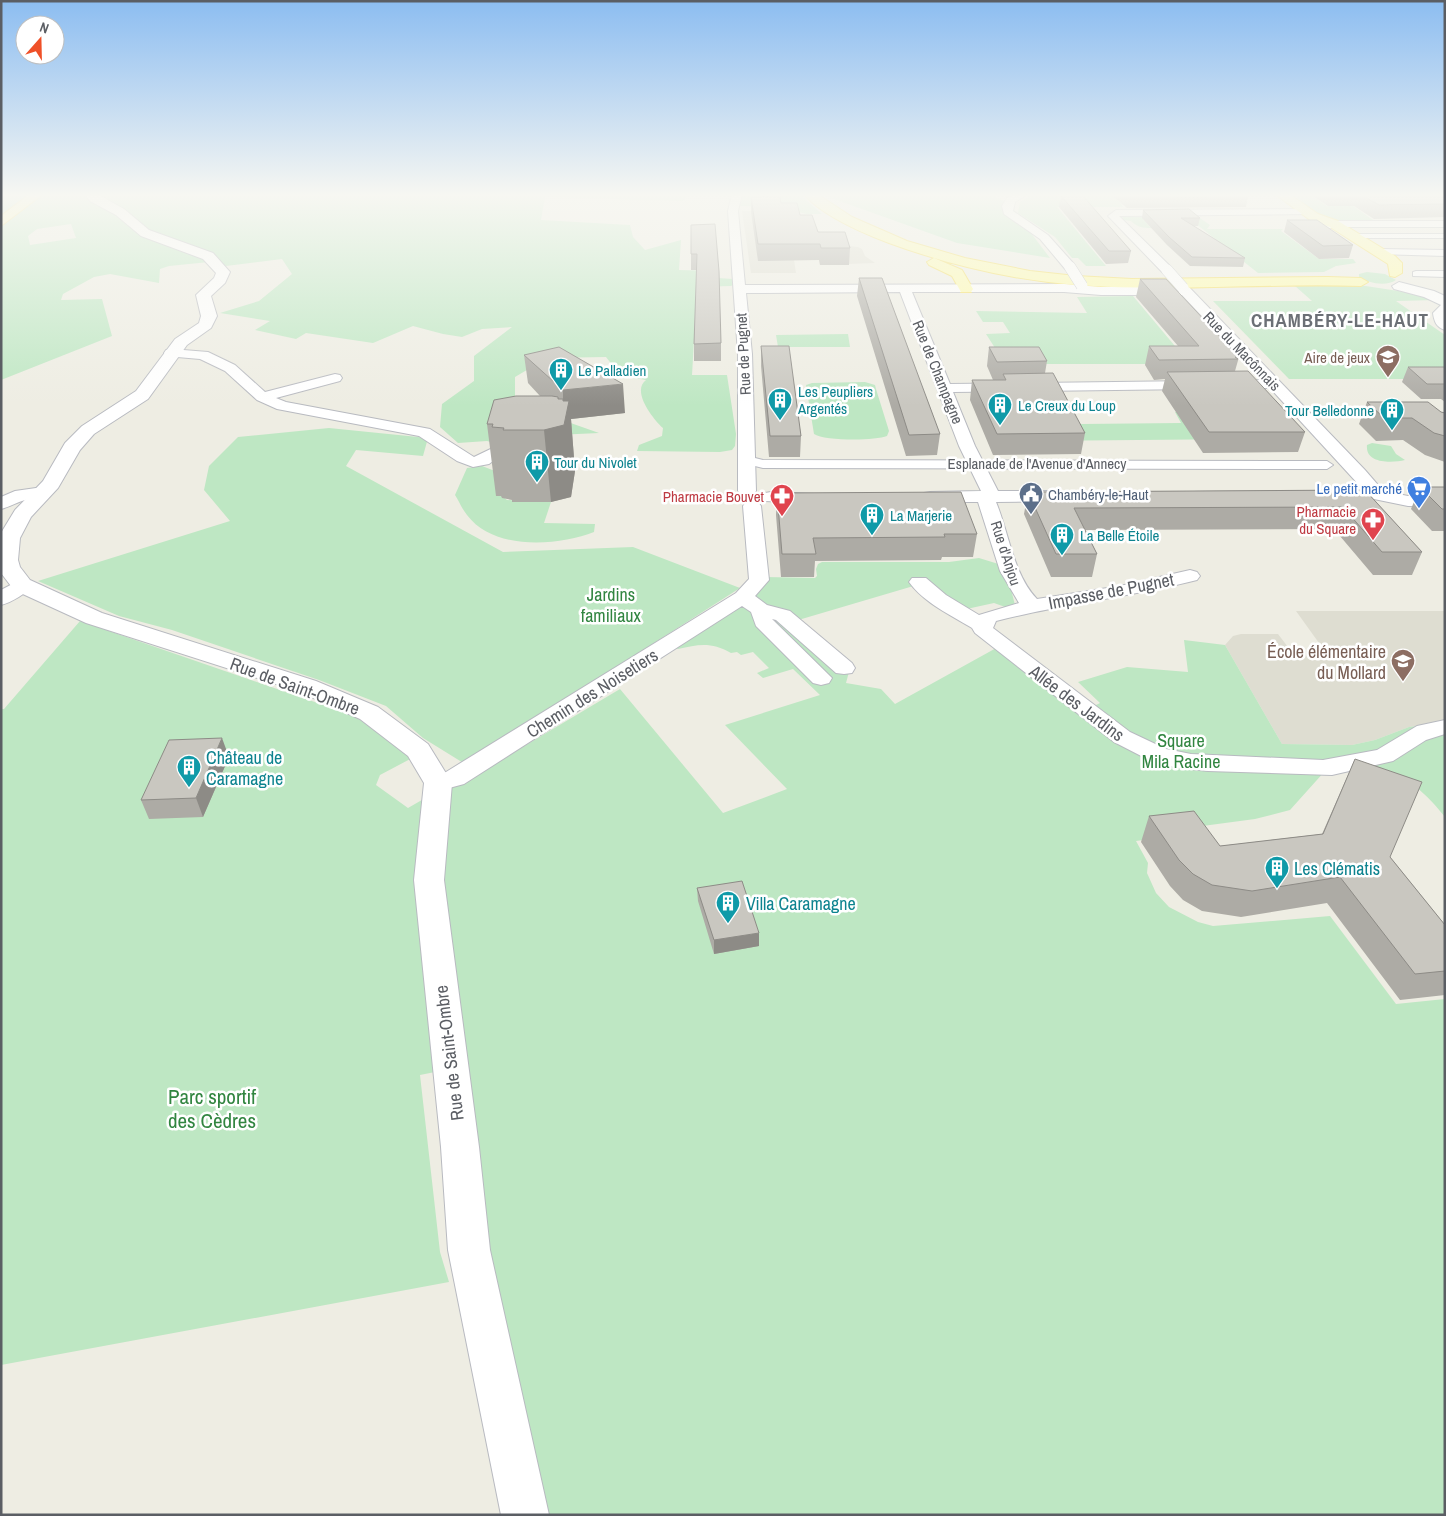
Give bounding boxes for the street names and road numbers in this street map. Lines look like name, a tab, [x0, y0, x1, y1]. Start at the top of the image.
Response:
street label: Rue du Macônnais	[1199, 307, 1285, 395]
street label: Rue de Pugnet	[730, 312, 756, 396]
street label: Rue de Champagne	[908, 317, 968, 427]
street label: Esplanade de l'Avenue d'Annecy	[948, 453, 1127, 474]
street label: Rue d'Anjou	[986, 518, 1026, 588]
street label: Impasse de Pugnet	[1046, 567, 1176, 615]
street label: Chemin des Noisetiers	[521, 642, 663, 744]
street label: Rue de Saint-Ombre	[227, 651, 363, 721]
street label: Allée des Jardins	[1023, 658, 1130, 747]
street label: Rue de Saint-Ombre	[428, 984, 470, 1122]

